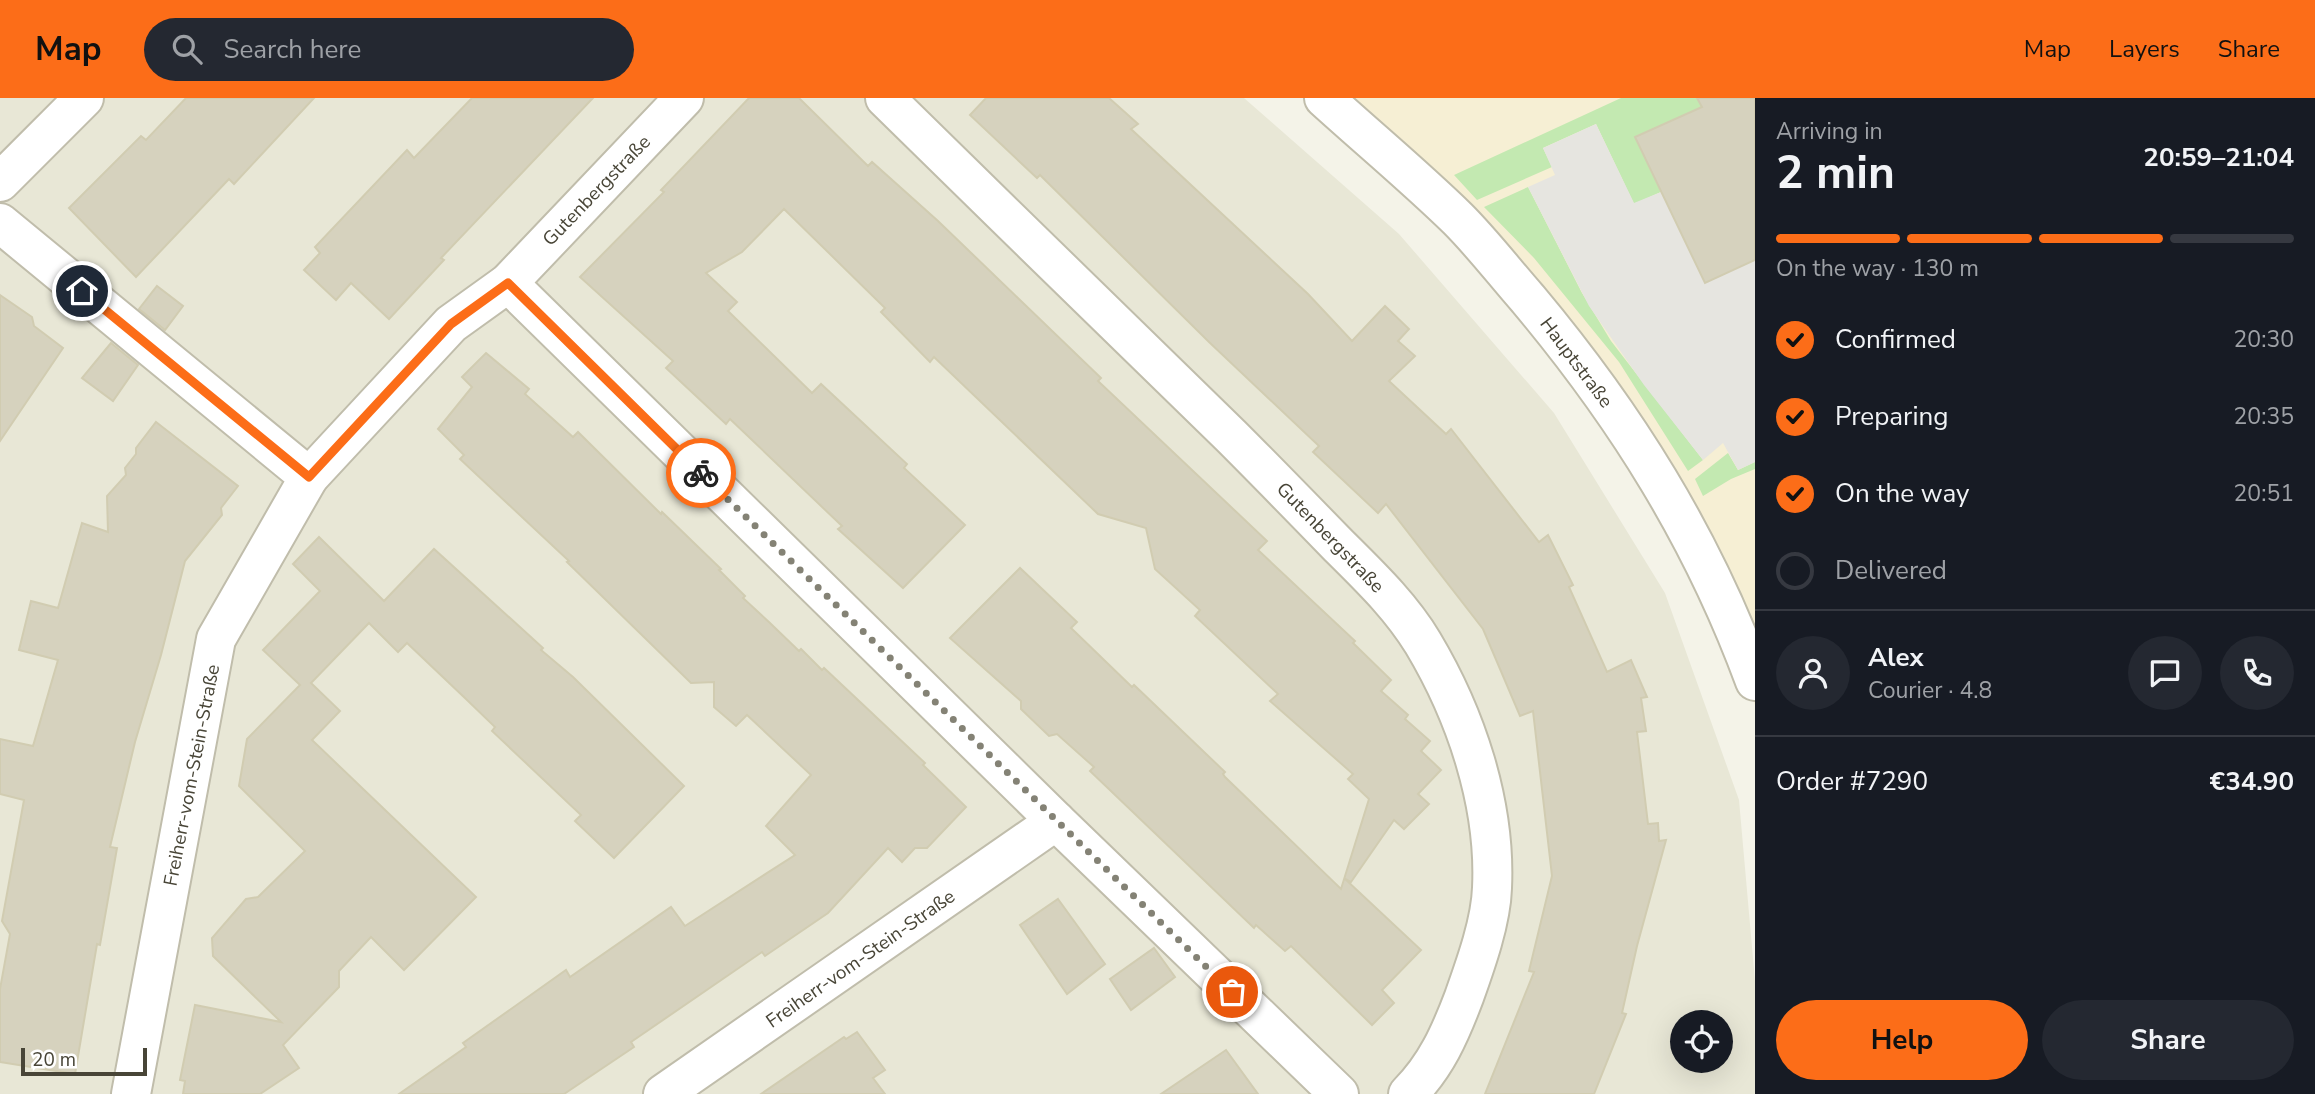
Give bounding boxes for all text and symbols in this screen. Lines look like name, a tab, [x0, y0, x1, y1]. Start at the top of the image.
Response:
search box	[144, 18, 634, 81]
text: Map	[35, 27, 102, 72]
icon: search	[168, 30, 206, 68]
text: Search here	[224, 32, 361, 67]
text: Map	[2024, 33, 2071, 65]
text: Layers	[2109, 33, 2180, 65]
text: Share	[2218, 33, 2280, 65]
text: Arriving in	[1776, 116, 1883, 147]
street label: Gutenbergstraße	[537, 129, 656, 252]
text: 20:59–21:04	[2143, 140, 2294, 175]
text: 2 min	[1776, 141, 1895, 204]
text: On the way · 130 m	[1776, 253, 1979, 284]
pin	[52, 261, 112, 321]
icon: home	[63, 272, 101, 310]
street label: Hauptstraße	[1534, 312, 1619, 413]
icon: check	[1776, 321, 1814, 359]
text: Confirmed	[1835, 322, 1956, 357]
text: 20:30	[2234, 324, 2294, 355]
icon: check	[1776, 398, 1814, 436]
text: Preparing	[1835, 399, 1948, 434]
text: 20:35	[2234, 401, 2294, 432]
courier	[666, 438, 736, 508]
icon: bike	[682, 454, 720, 492]
icon: check	[1776, 475, 1814, 513]
street label: Gutenbergstraße	[1271, 476, 1390, 599]
text: On the way	[1835, 476, 1969, 511]
text: 20:51	[2234, 478, 2294, 509]
text: Delivered	[1835, 553, 1947, 588]
button: person	[1776, 636, 1850, 710]
button: chat	[2128, 636, 2202, 710]
button: phone	[2220, 636, 2294, 710]
text: Alex	[1868, 640, 1924, 675]
street label: Freiherr-vom-Stein-Straße	[158, 662, 226, 888]
text: Courier · 4.8	[1868, 675, 1992, 706]
text: Order #7290	[1776, 764, 1928, 799]
text: €34.90	[2210, 764, 2294, 799]
street label: Freiherr-vom-Stein-Straße	[761, 884, 960, 1034]
pin	[1202, 962, 1262, 1022]
icon: bag	[1213, 973, 1251, 1011]
button: Help	[1776, 1000, 2028, 1080]
button: Share	[2042, 1000, 2294, 1080]
map controls	[1670, 1010, 1733, 1073]
button: locate	[1670, 1010, 1733, 1073]
scale bar	[21, 1045, 147, 1077]
text: 20 m	[32, 1047, 76, 1073]

